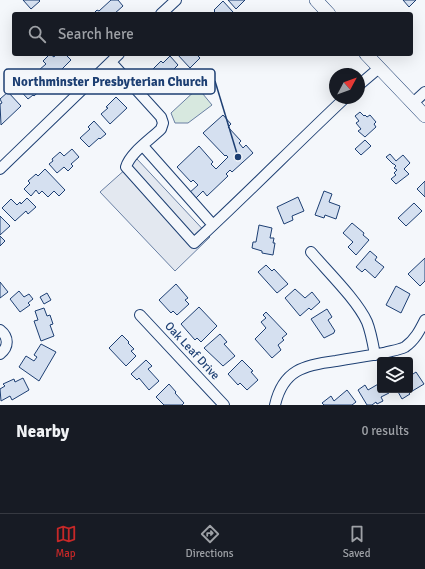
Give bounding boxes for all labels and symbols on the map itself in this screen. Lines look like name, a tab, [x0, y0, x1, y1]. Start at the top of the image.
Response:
north arrow	[329, 68, 365, 104]
callout: Northminster Presbyterian Church	[4, 69, 215, 94]
text: Northminster Presbyterian Church	[12, 74, 208, 90]
street label: Oak Leaf Drive	[161, 319, 223, 383]

